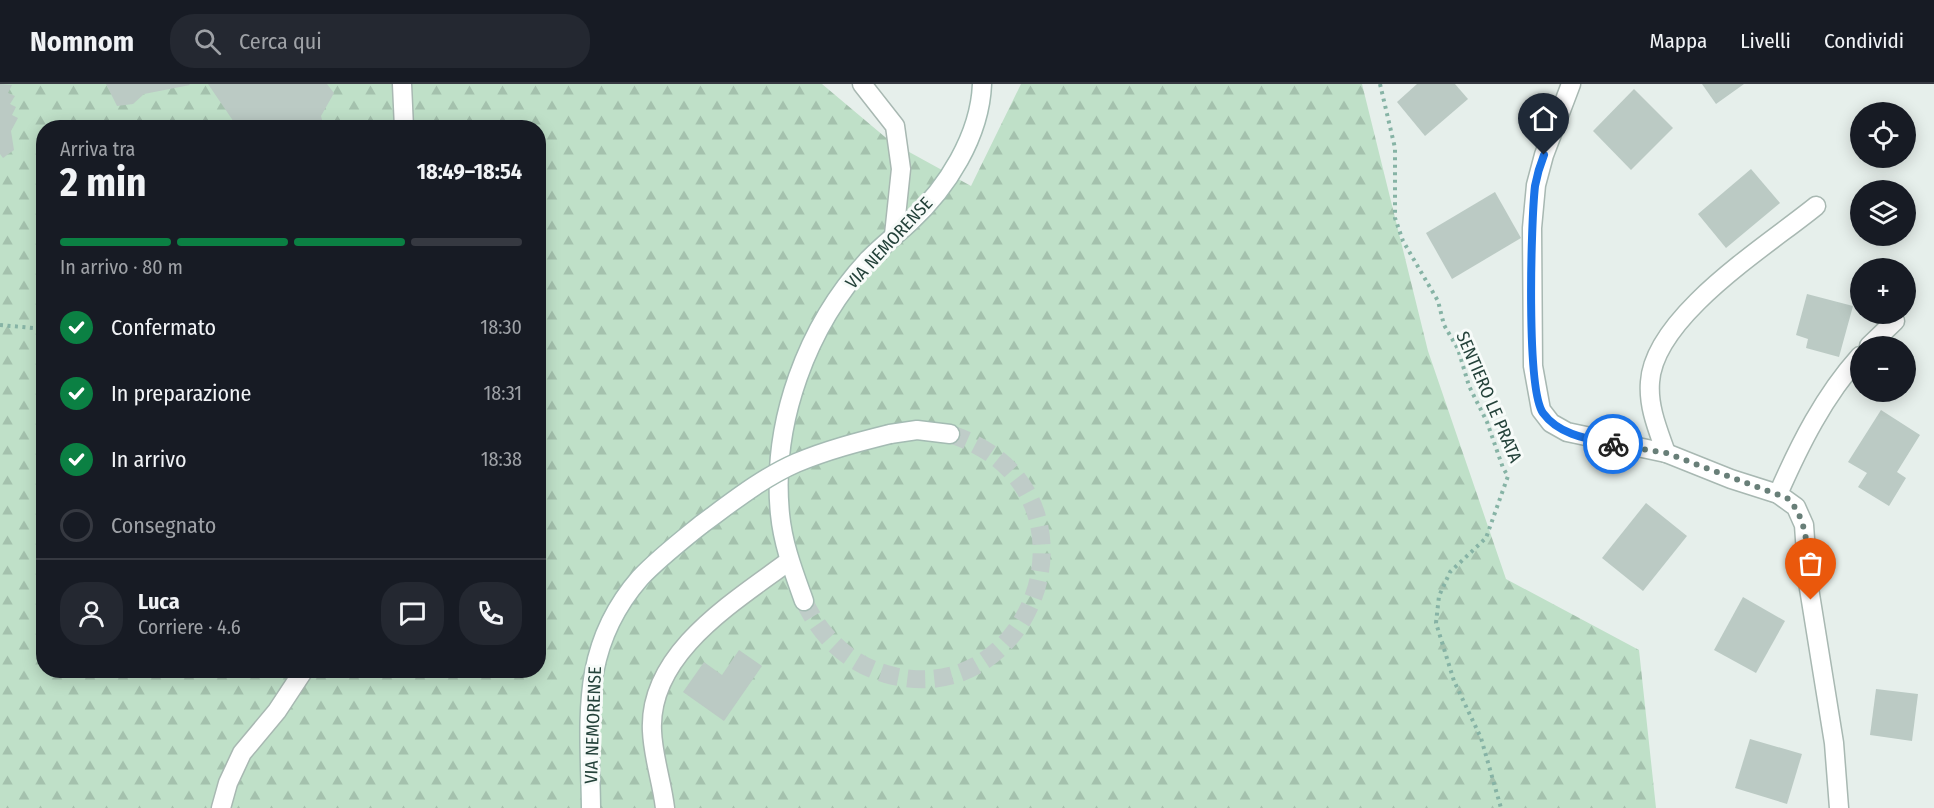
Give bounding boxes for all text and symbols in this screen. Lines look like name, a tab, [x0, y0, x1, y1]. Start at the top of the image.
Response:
search box	[170, 14, 590, 68]
text: Nomnom	[30, 25, 134, 58]
icon: search	[191, 25, 224, 58]
text: Cerca qui	[239, 28, 322, 55]
text: Mappa	[1650, 28, 1707, 54]
text: Livelli	[1740, 28, 1791, 54]
text: Condividi	[1824, 28, 1904, 54]
pin	[1518, 93, 1569, 155]
icon: home	[1527, 102, 1560, 135]
map controls	[1850, 102, 1916, 402]
button: locate	[1850, 102, 1916, 168]
text: Arriva tra	[60, 137, 135, 161]
text: 18:49–18:54	[417, 158, 522, 185]
text: 2 min	[60, 160, 146, 206]
button: layers	[1850, 180, 1916, 246]
street label: VIA NEMORENSE	[841, 193, 937, 293]
text: In arrivo · 80 m	[60, 255, 183, 279]
button: +	[1850, 258, 1916, 324]
icon: check	[60, 311, 93, 344]
text: Confermato	[111, 314, 216, 341]
text: 18:30	[480, 315, 522, 339]
street label: SENTIERO LE PRATA	[1451, 328, 1527, 466]
button: −	[1850, 336, 1916, 402]
icon: check	[60, 377, 93, 410]
text: In preparazione	[111, 380, 252, 407]
text: 18:31	[483, 381, 522, 405]
courier	[1583, 414, 1643, 474]
icon: bike	[1597, 428, 1630, 461]
icon: check	[60, 443, 93, 476]
text: In arrivo	[111, 446, 186, 473]
text: 18:38	[481, 447, 522, 471]
text: Consegnato	[111, 512, 216, 539]
pin	[1785, 538, 1836, 600]
icon: bag	[1794, 547, 1827, 580]
button: person	[60, 582, 123, 645]
button: chat	[381, 582, 444, 645]
button: phone	[459, 582, 522, 645]
text: Luca	[138, 588, 180, 615]
text: Corriere · 4.6	[138, 615, 241, 639]
street label: VIA NEMORENSE	[580, 666, 606, 784]

